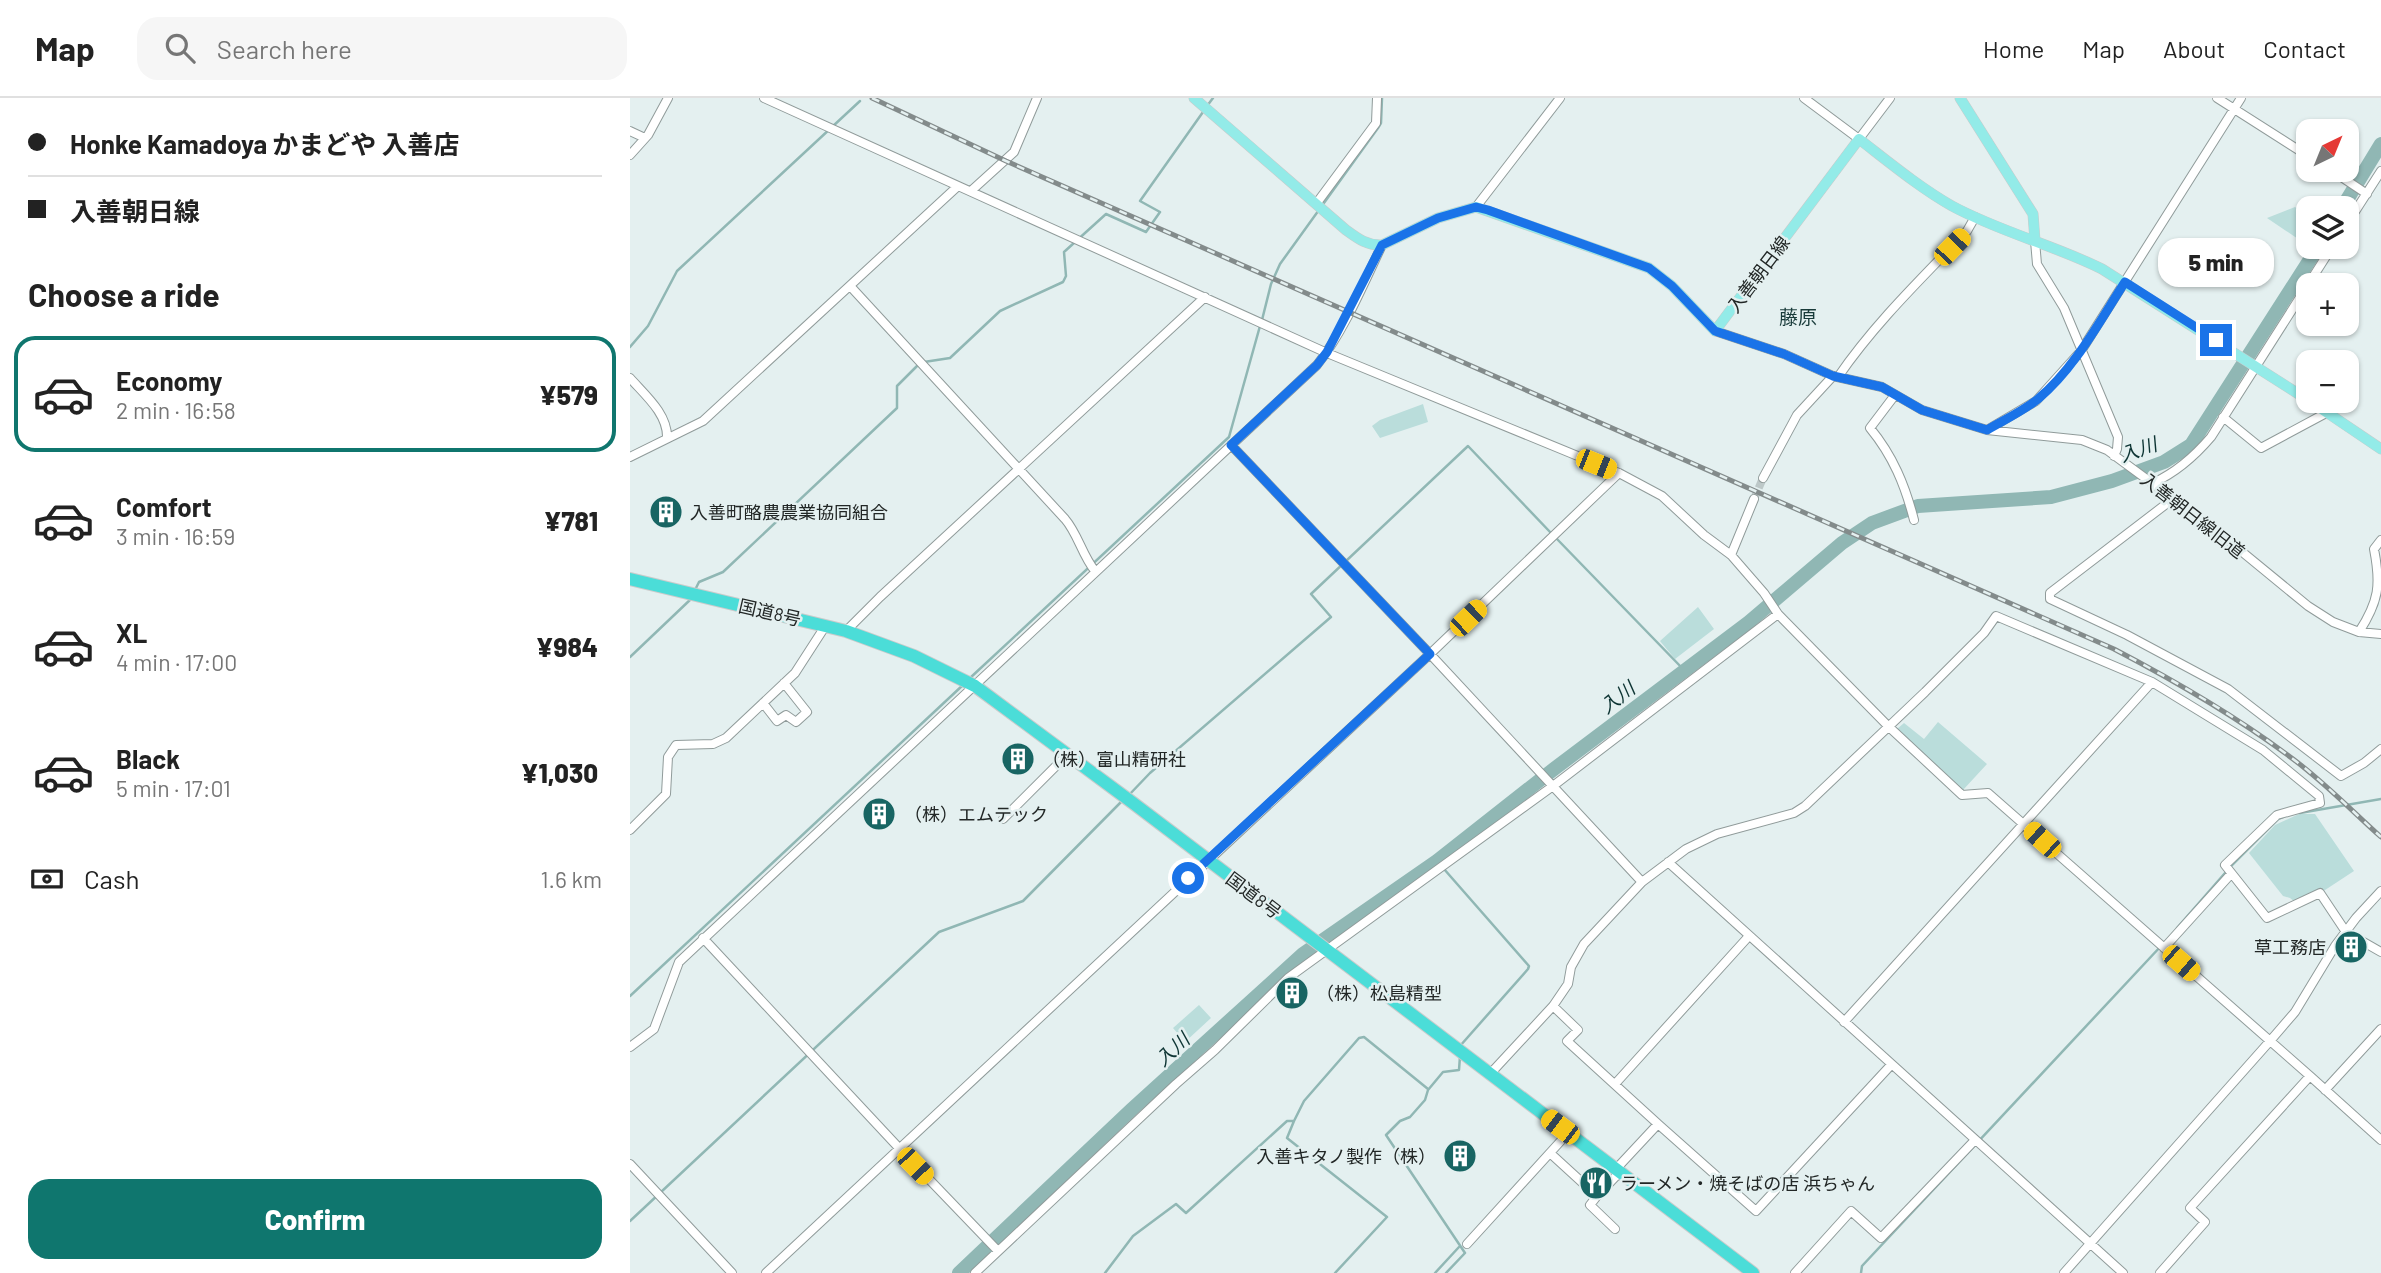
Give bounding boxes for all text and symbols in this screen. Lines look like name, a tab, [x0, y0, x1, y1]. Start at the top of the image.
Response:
search box	[137, 17, 627, 80]
text: Map	[35, 28, 95, 68]
icon: search	[161, 29, 199, 67]
text: Search here	[217, 33, 352, 64]
text: Home	[1983, 34, 2044, 63]
text: Map	[2082, 34, 2125, 63]
text: About	[2163, 34, 2225, 63]
text: Contact	[2263, 34, 2346, 63]
north arrow	[2296, 119, 2359, 182]
map controls	[2296, 119, 2359, 413]
text: Honke Kamadoya かまどや 入善店	[70, 128, 460, 159]
text: 入善朝日線	[70, 195, 200, 226]
button: layers	[2296, 196, 2359, 259]
car	[1930, 225, 1975, 269]
street label: 入善朝日線	[1722, 231, 1794, 317]
callout: 5 min	[2158, 238, 2274, 288]
text: 5 min	[2189, 248, 2244, 276]
button: +	[2296, 273, 2359, 336]
text: Choose a ride	[28, 275, 220, 313]
district label: 藤原	[1779, 305, 1817, 328]
route end	[2200, 324, 2232, 356]
button: −	[2296, 350, 2359, 413]
icon: car	[32, 363, 95, 426]
text: Economy	[116, 365, 222, 396]
text: ¥579	[539, 379, 598, 410]
text: 2 min · 16:58	[116, 396, 236, 424]
water label: 入川	[2116, 431, 2162, 466]
car	[1573, 446, 1620, 482]
street label: 入善朝日線旧道	[2137, 468, 2249, 562]
icon: car	[32, 489, 95, 552]
text: Comfort	[116, 491, 212, 522]
building icon: 入善町酪農農業協同組合	[647, 493, 685, 531]
place label: 入善町酪農農業協同組合	[690, 501, 888, 523]
text: ¥781	[544, 505, 598, 536]
text: 3 min · 16:59	[116, 522, 235, 550]
street label: 国道8号	[737, 594, 803, 630]
car	[1446, 596, 1491, 640]
icon: car	[32, 615, 95, 678]
text: XL	[116, 617, 147, 648]
text: ¥984	[536, 631, 598, 662]
text: 4 min · 17:00	[116, 648, 237, 676]
water label: 入川	[1595, 675, 1641, 718]
building icon: （株）富山精研社	[999, 740, 1037, 778]
icon: car	[32, 741, 95, 804]
text: Black	[116, 743, 180, 774]
place label: （株）富山精研社	[1042, 748, 1186, 770]
text: ¥1,030	[521, 757, 598, 788]
text: 5 min · 17:01	[116, 774, 231, 802]
building icon: （株）エムテック	[860, 795, 898, 833]
place label: （株）エムテック	[904, 803, 1048, 825]
car	[2020, 818, 2065, 862]
icon: cash	[28, 860, 66, 898]
route start	[1172, 862, 1204, 894]
text: Cash	[84, 863, 139, 894]
text: 1.6 km	[541, 865, 602, 893]
street label: 国道8号	[1222, 867, 1286, 923]
building icon: 草工務店	[2332, 928, 2370, 966]
place label: 草工務店	[2254, 936, 2326, 958]
car	[2159, 941, 2204, 985]
building icon: （株）松島精型	[1273, 974, 1311, 1012]
place label: （株）松島精型	[1316, 982, 1442, 1004]
water label: 入川	[1150, 1026, 1195, 1070]
car	[1537, 1106, 1584, 1148]
building icon: 入善キタノ製作（株）	[1441, 1137, 1479, 1175]
car	[893, 1144, 938, 1188]
place label: 入善キタノ製作（株）	[1257, 1145, 1436, 1167]
restaurant icon: ラーメン・焼そばの店 浜ちゃん	[1577, 1164, 1615, 1202]
place label: ラーメン・焼そばの店 浜ちゃん	[1620, 1172, 1875, 1194]
button: Confirm	[28, 1179, 602, 1259]

